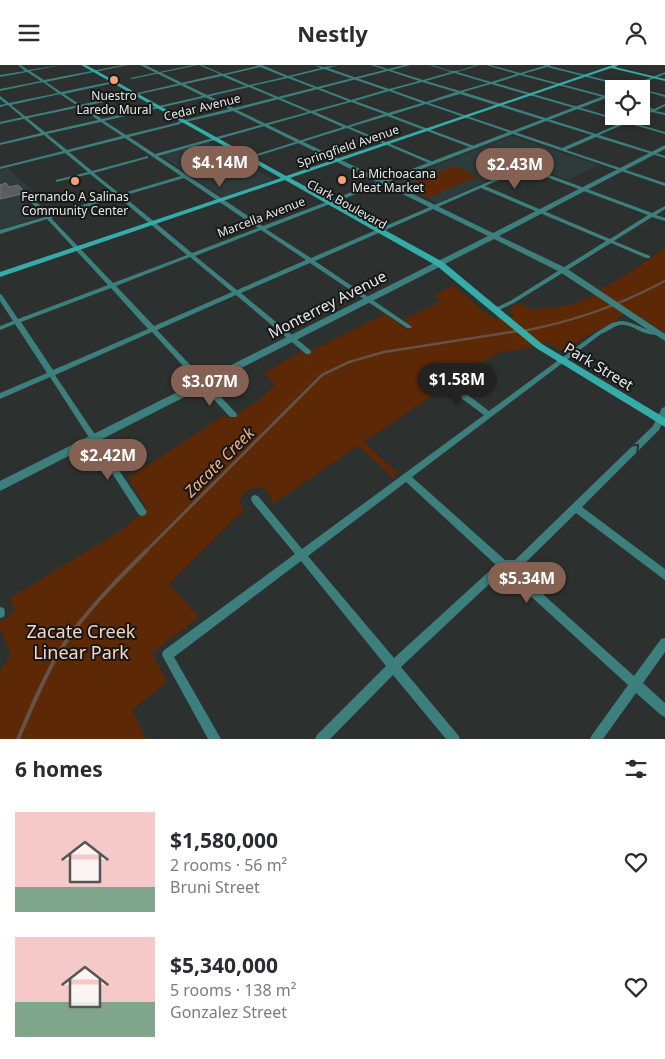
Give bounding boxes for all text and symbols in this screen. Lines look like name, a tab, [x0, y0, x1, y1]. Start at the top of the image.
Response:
text: Nestly	[297, 18, 368, 48]
icon: menu	[15, 19, 43, 47]
icon: person	[622, 19, 650, 47]
marker: Nuestro Laredo Mural	[108, 74, 120, 86]
map controls	[605, 80, 650, 125]
button: locate	[605, 80, 650, 125]
place label: Nuestro Laredo Mural	[76, 87, 152, 118]
street label: Cedar Avenue	[162, 89, 242, 125]
street label: Springfield Avenue	[295, 121, 401, 171]
pin: $4.14M	[179, 145, 261, 188]
pin: $2.43M	[474, 147, 556, 190]
text: $4.14M	[192, 151, 248, 173]
text: $2.43M	[487, 153, 543, 175]
place label: La Michoacana Meat Market	[352, 165, 436, 196]
marker: La Michoacana Meat Market	[336, 174, 348, 186]
marker: Fernando A Salinas Community Center	[69, 175, 81, 187]
street label: Clark Boulevard	[304, 175, 390, 233]
place label: Fernando A Salinas Community Center	[21, 188, 129, 219]
street label: Marcella Avenue	[215, 192, 308, 242]
street label: Monterrey Avenue	[264, 266, 390, 342]
street label: Park Street	[561, 337, 638, 395]
pin: $1.58M	[416, 363, 498, 405]
pin: $3.07M	[169, 365, 251, 407]
text: $1.58M	[429, 368, 485, 390]
text: $3.07M	[182, 370, 238, 392]
water label: Zacate Creek	[178, 421, 260, 503]
pin: $2.42M	[67, 439, 149, 481]
text: $2.42M	[80, 444, 136, 466]
one-way arrow	[631, 444, 640, 453]
pin: $5.34M	[486, 561, 568, 604]
text: $5.34M	[499, 567, 555, 589]
park label: Zacate Creek Linear Park	[27, 619, 136, 664]
text: 6 homes	[15, 755, 103, 783]
icon: filters	[622, 755, 650, 783]
text: $1,580,000	[170, 826, 278, 854]
icon: home	[55, 832, 115, 892]
icon: heart	[622, 848, 650, 876]
text: 2 rooms · 56 m²	[170, 854, 287, 876]
text: Bruni Street	[170, 876, 260, 898]
text: $5,340,000	[170, 951, 278, 979]
icon: home	[55, 957, 115, 1017]
icon: heart	[622, 973, 650, 1001]
text: 5 rooms · 138 m²	[170, 979, 296, 1001]
text: Gonzalez Street	[170, 1001, 287, 1023]

